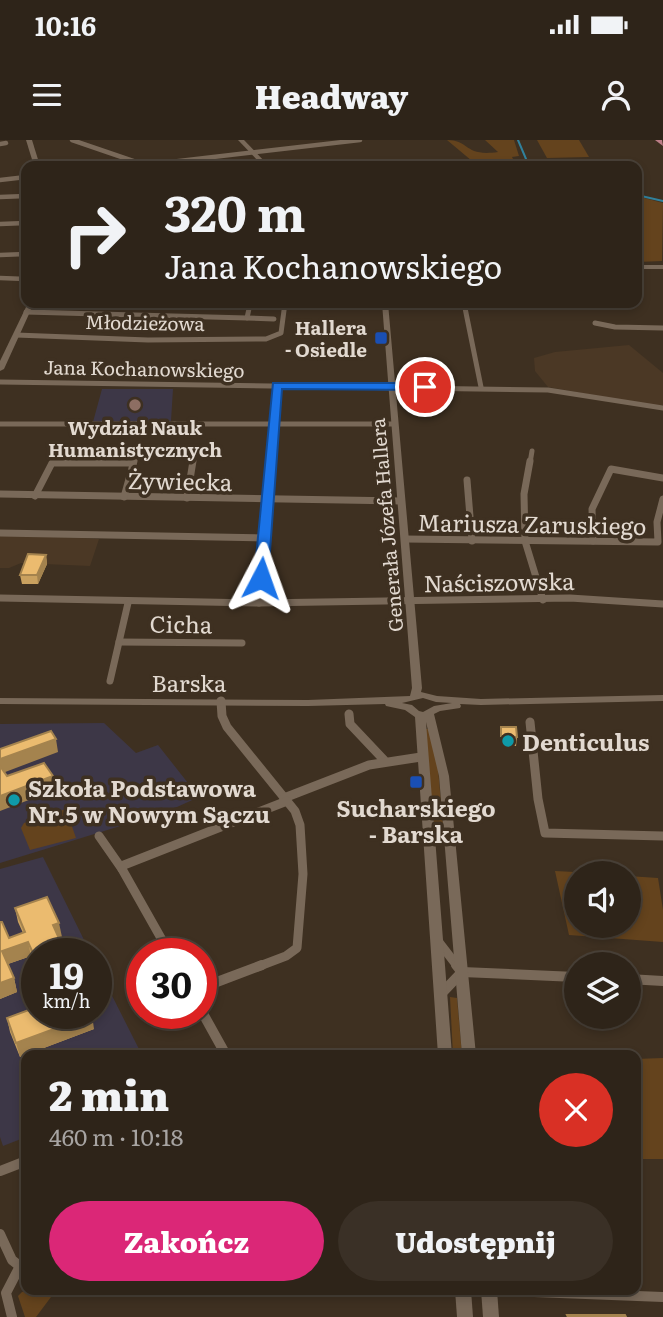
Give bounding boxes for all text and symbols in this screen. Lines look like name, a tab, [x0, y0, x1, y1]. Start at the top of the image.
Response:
text: 10:16	[35, 5, 96, 44]
text: Headway	[255, 71, 408, 119]
icon: menu	[28, 76, 66, 114]
icon: person	[597, 76, 635, 114]
text: 320 m	[164, 174, 306, 247]
icon: right	[49, 189, 140, 280]
text: Jana Kochanowskiego	[164, 241, 502, 289]
street label: Młodzieżowa	[85, 307, 206, 337]
place label: Hallera - Osiedle	[285, 313, 367, 363]
marker: Hallera - Osiedle	[373, 330, 389, 346]
street label: Jana Kochanowskiego	[43, 352, 245, 384]
pin	[395, 357, 455, 417]
icon: arrive	[406, 368, 444, 406]
marker: Wydział Nauk Humanistycznych	[127, 397, 143, 413]
place label: Wydział Nauk Humanistycznych	[48, 413, 222, 463]
street label: Generała Józefa Hallera	[363, 416, 409, 633]
street label: Żywiecka	[127, 462, 233, 498]
street label: Mariusza Zaruskiego	[417, 504, 647, 542]
position arrow	[224, 541, 298, 615]
street label: Naściszowska	[423, 563, 575, 599]
street label: Cicha	[149, 605, 213, 641]
street label: Barska	[151, 665, 227, 699]
place label: Denticulus	[522, 724, 649, 758]
marker: Denticulus	[500, 733, 516, 749]
place label: Szkoła Podstawowa Nr.5 w Nowym Sączu	[28, 770, 270, 830]
marker: Sucharskiego - Barska	[408, 774, 424, 790]
place label: Sucharskiego - Barska	[336, 790, 496, 850]
marker: Szkoła Podstawowa Nr.5 w Nowym Sączu	[6, 792, 22, 808]
map controls	[564, 861, 641, 1029]
button: sound	[564, 861, 641, 938]
speed limit sign: 30	[126, 938, 217, 1029]
text: 19	[49, 948, 84, 1000]
button: layers	[564, 952, 641, 1029]
text: km/h	[43, 987, 90, 1014]
text: 2 min	[49, 1062, 169, 1124]
button: close	[539, 1073, 613, 1147]
text: 460 m · 10:18	[49, 1119, 183, 1153]
button: Zakończ	[49, 1201, 324, 1281]
button: Udostępnij	[338, 1201, 613, 1281]

